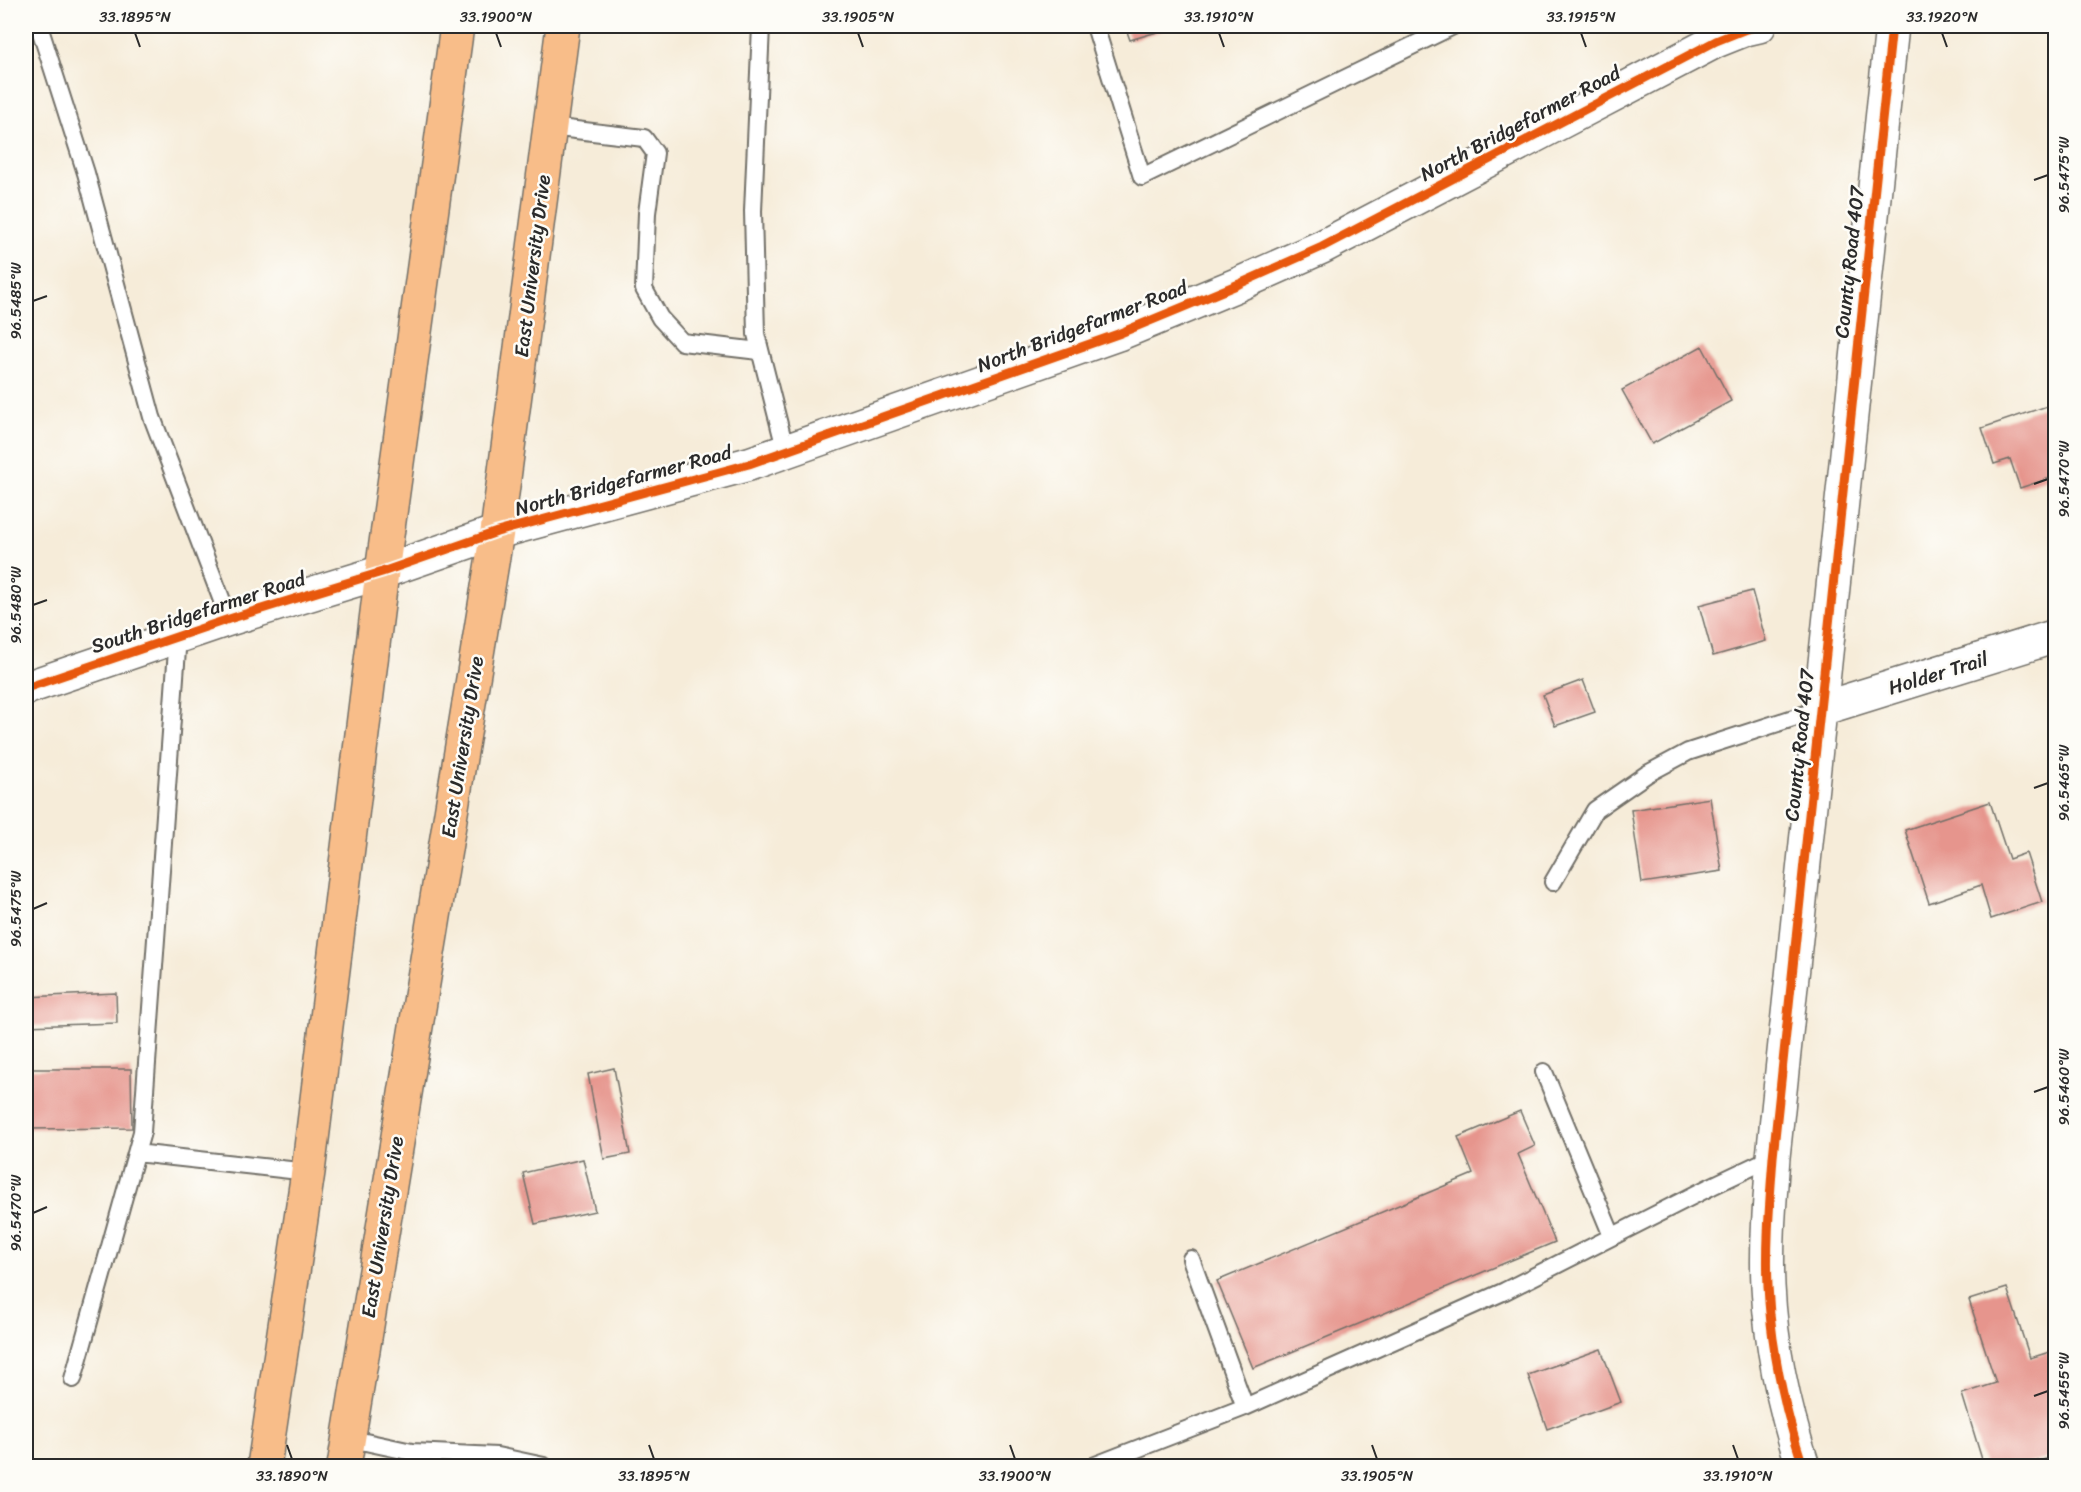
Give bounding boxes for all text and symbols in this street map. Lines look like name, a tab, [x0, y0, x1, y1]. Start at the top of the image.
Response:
text: 33.1895°N	[99, 4, 171, 30]
text: 33.1900°N	[460, 4, 533, 30]
text: 33.1905°N	[822, 4, 895, 30]
text: 33.1910°N	[1184, 4, 1254, 30]
text: 33.1915°N	[1546, 4, 1616, 30]
text: 33.1920°N	[1906, 4, 1978, 30]
street label: North Bridgefarmer Road	[1414, 55, 1628, 191]
text: 96.5475°W	[2051, 136, 2077, 213]
street label: East University Drive	[504, 172, 561, 359]
street label: County Road 407	[1824, 183, 1875, 340]
text: 96.5485°W	[3, 262, 29, 340]
street label: North Bridgefarmer Road	[972, 270, 1194, 383]
street label: North Bridgefarmer Road	[511, 434, 737, 526]
text: 96.5470°W	[2051, 440, 2077, 517]
street label: South Bridgefarmer Road	[86, 561, 311, 664]
text: 96.5480°W	[3, 566, 29, 644]
street label: Holder Trail	[1884, 641, 1994, 705]
street label: East University Drive	[431, 653, 494, 840]
street label: County Road 407	[1774, 666, 1825, 823]
text: 96.5465°W	[2051, 744, 2077, 821]
text: 96.5475°W	[3, 870, 29, 947]
text: 96.5460°W	[2051, 1048, 2077, 1125]
street label: East University Drive	[351, 1133, 414, 1320]
text: 96.5470°W	[3, 1174, 29, 1251]
text: 96.5455°W	[2051, 1352, 2077, 1430]
text: 33.1890°N	[256, 1463, 329, 1489]
text: 33.1895°N	[618, 1463, 690, 1489]
text: 33.1900°N	[979, 1463, 1052, 1489]
text: 33.1905°N	[1341, 1463, 1414, 1489]
text: 33.1910°N	[1703, 1463, 1773, 1489]

